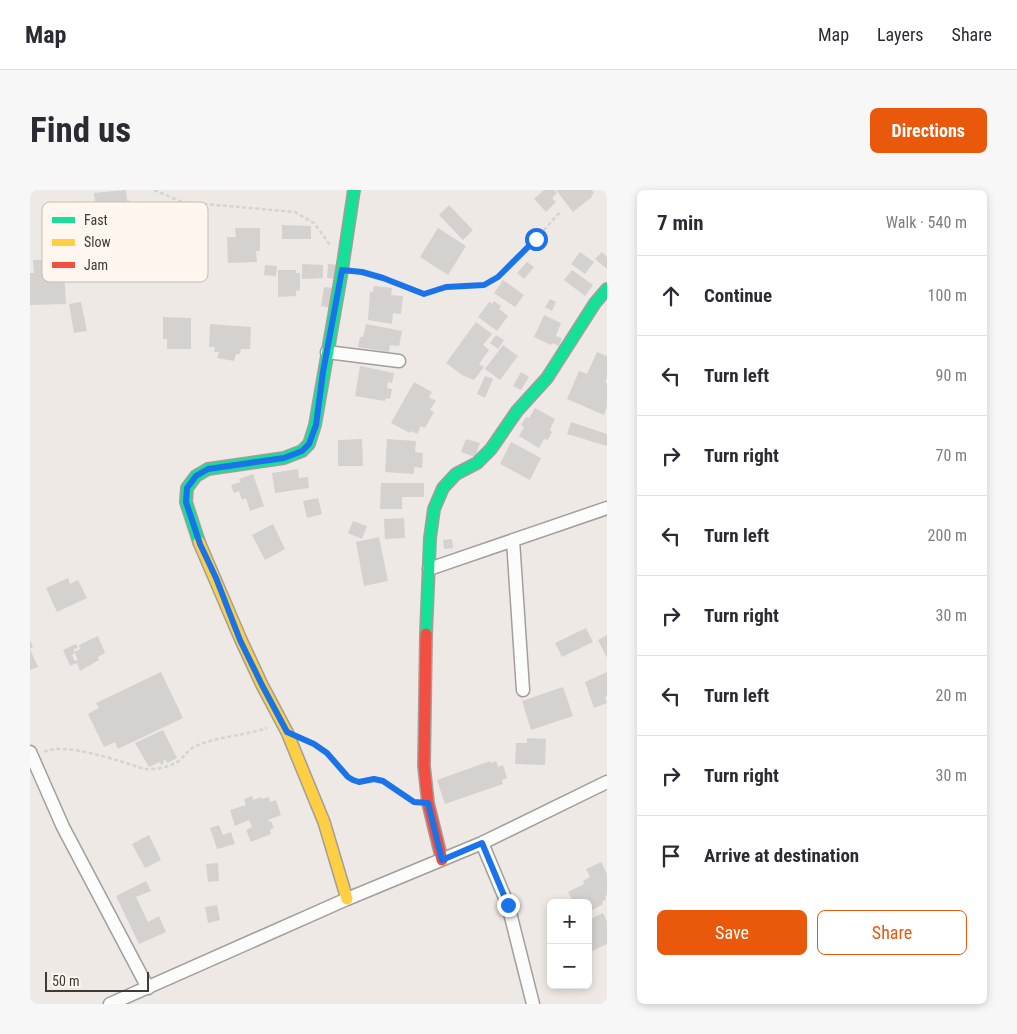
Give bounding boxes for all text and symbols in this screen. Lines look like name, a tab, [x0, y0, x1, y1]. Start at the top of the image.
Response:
text: Map	[25, 21, 66, 49]
text: Map	[818, 24, 849, 45]
text: Layers	[877, 24, 924, 45]
text: Share	[952, 24, 992, 45]
button: Directions	[870, 108, 987, 153]
text: Find us	[30, 110, 131, 151]
legend	[42, 202, 208, 282]
text: 7 min	[657, 211, 704, 235]
text: Fast	[84, 212, 108, 228]
text: Walk · 540 m	[886, 213, 967, 232]
route start	[525, 228, 548, 251]
text: Slow	[84, 234, 111, 250]
text: Jam	[84, 257, 108, 273]
icon: ahead	[657, 282, 685, 310]
text: Continue	[704, 284, 772, 307]
text: 100 m	[928, 286, 967, 305]
icon: left	[657, 362, 685, 390]
text: Turn left	[704, 364, 769, 387]
text: 90 m	[935, 366, 967, 385]
icon: right	[657, 442, 685, 470]
text: Turn right	[704, 444, 779, 467]
text: 70 m	[935, 446, 967, 465]
icon: left	[657, 522, 685, 550]
text: Turn left	[704, 524, 769, 547]
text: 200 m	[928, 526, 967, 545]
icon: right	[657, 602, 685, 630]
text: Turn right	[704, 604, 779, 627]
text: 30 m	[935, 606, 967, 625]
icon: left	[657, 682, 685, 710]
text: Turn left	[704, 684, 769, 707]
text: 20 m	[935, 686, 967, 705]
icon: right	[657, 762, 685, 790]
text: Turn right	[704, 764, 779, 787]
text: 30 m	[935, 766, 967, 785]
icon: arrive	[657, 842, 685, 870]
text: Arrive at destination	[704, 844, 859, 867]
route end	[497, 894, 520, 917]
map controls	[547, 899, 592, 989]
button: +	[547, 899, 592, 944]
button: Save	[657, 910, 807, 955]
button: Share	[817, 910, 967, 955]
button: −	[547, 944, 592, 989]
scale bar	[45, 969, 149, 992]
text: 50 m	[52, 973, 80, 989]

